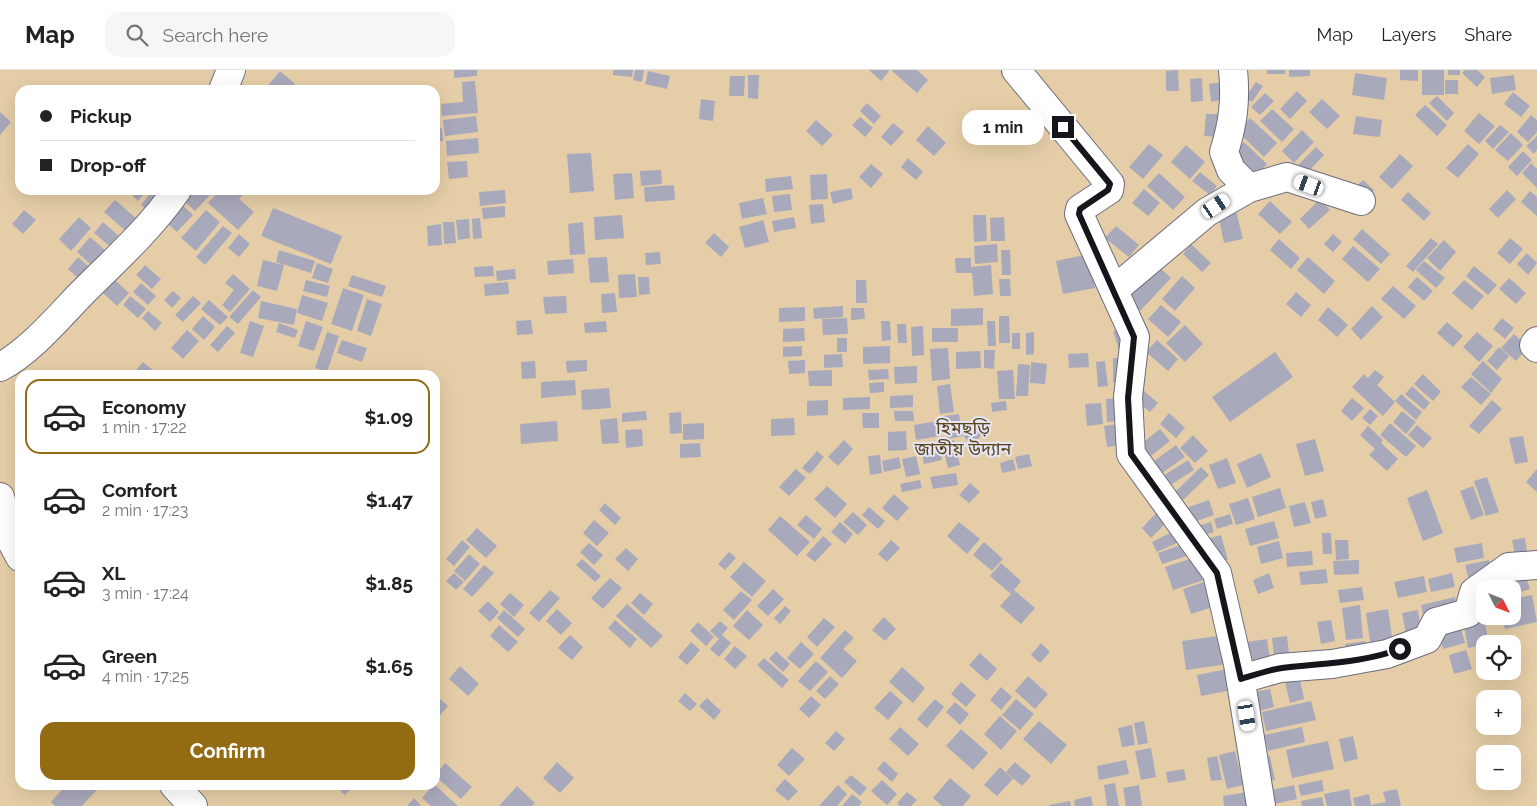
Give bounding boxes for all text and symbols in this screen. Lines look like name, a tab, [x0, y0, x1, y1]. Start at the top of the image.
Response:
search box	[105, 12, 455, 57]
text: Map	[25, 20, 75, 49]
icon: search	[123, 21, 151, 49]
text: Search here	[163, 24, 268, 46]
text: Map	[1317, 24, 1353, 45]
text: Layers	[1381, 24, 1436, 45]
text: Share	[1464, 24, 1512, 45]
text: Pickup	[70, 105, 132, 127]
callout: 1 min	[963, 110, 1046, 144]
route end	[1052, 116, 1074, 138]
text: 1 min	[983, 118, 1023, 137]
text: Drop-off	[70, 154, 146, 176]
car	[1292, 173, 1325, 197]
car	[1199, 191, 1232, 221]
icon: car	[42, 394, 87, 439]
text: Economy	[102, 396, 186, 418]
text: $1.09	[364, 406, 413, 428]
park label: হিমছড়ি জাতীয় উদ্যান	[914, 417, 1013, 459]
text: 1 min · 17:22	[102, 418, 187, 437]
icon: car	[42, 477, 87, 522]
text: Comfort	[102, 479, 177, 501]
text: $1.47	[366, 489, 413, 511]
text: 2 min · 17:23	[102, 501, 188, 520]
icon: car	[42, 560, 87, 605]
text: XL	[102, 562, 125, 584]
text: $1.85	[365, 572, 413, 594]
north arrow	[1476, 580, 1521, 625]
map controls	[1476, 580, 1521, 790]
text: 3 min · 17:24	[102, 584, 189, 603]
button: locate	[1476, 635, 1521, 680]
route start	[1389, 638, 1411, 660]
icon: car	[42, 643, 87, 688]
text: Green	[102, 645, 157, 667]
text: $1.65	[365, 655, 413, 677]
text: 4 min · 17:25	[102, 667, 189, 686]
button: +	[1476, 690, 1521, 735]
car	[1237, 700, 1256, 732]
button: Confirm	[40, 722, 415, 780]
button: −	[1476, 745, 1521, 790]

